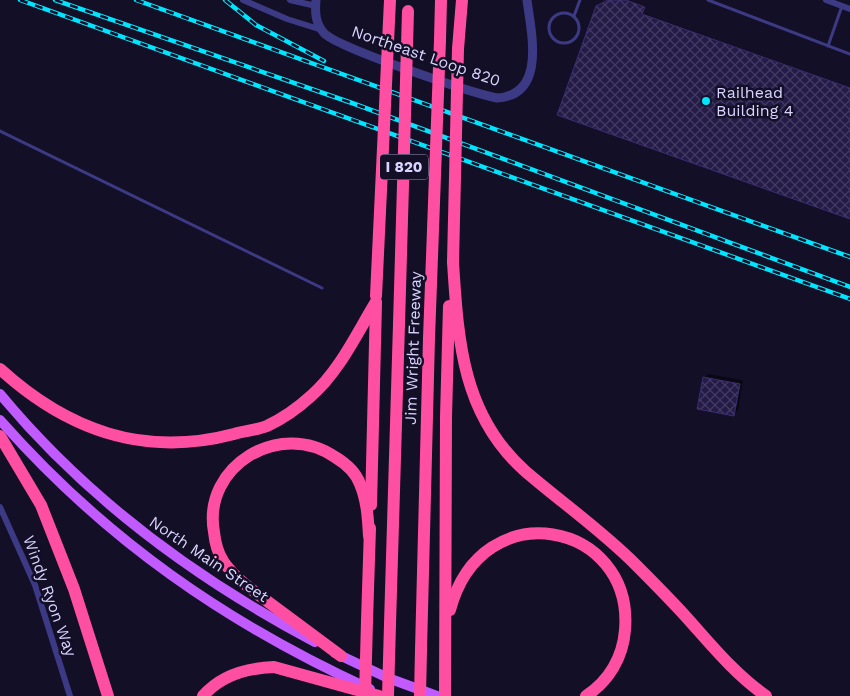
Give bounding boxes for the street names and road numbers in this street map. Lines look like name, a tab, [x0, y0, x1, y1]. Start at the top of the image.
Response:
street label: Northeast Loop 820	[349, 22, 503, 90]
road number: I 820	[380, 154, 428, 180]
street label: Jim Wright Freeway	[401, 270, 425, 425]
street label: North Main Street	[146, 512, 272, 606]
street label: Windy Ryon Way	[19, 533, 81, 660]

